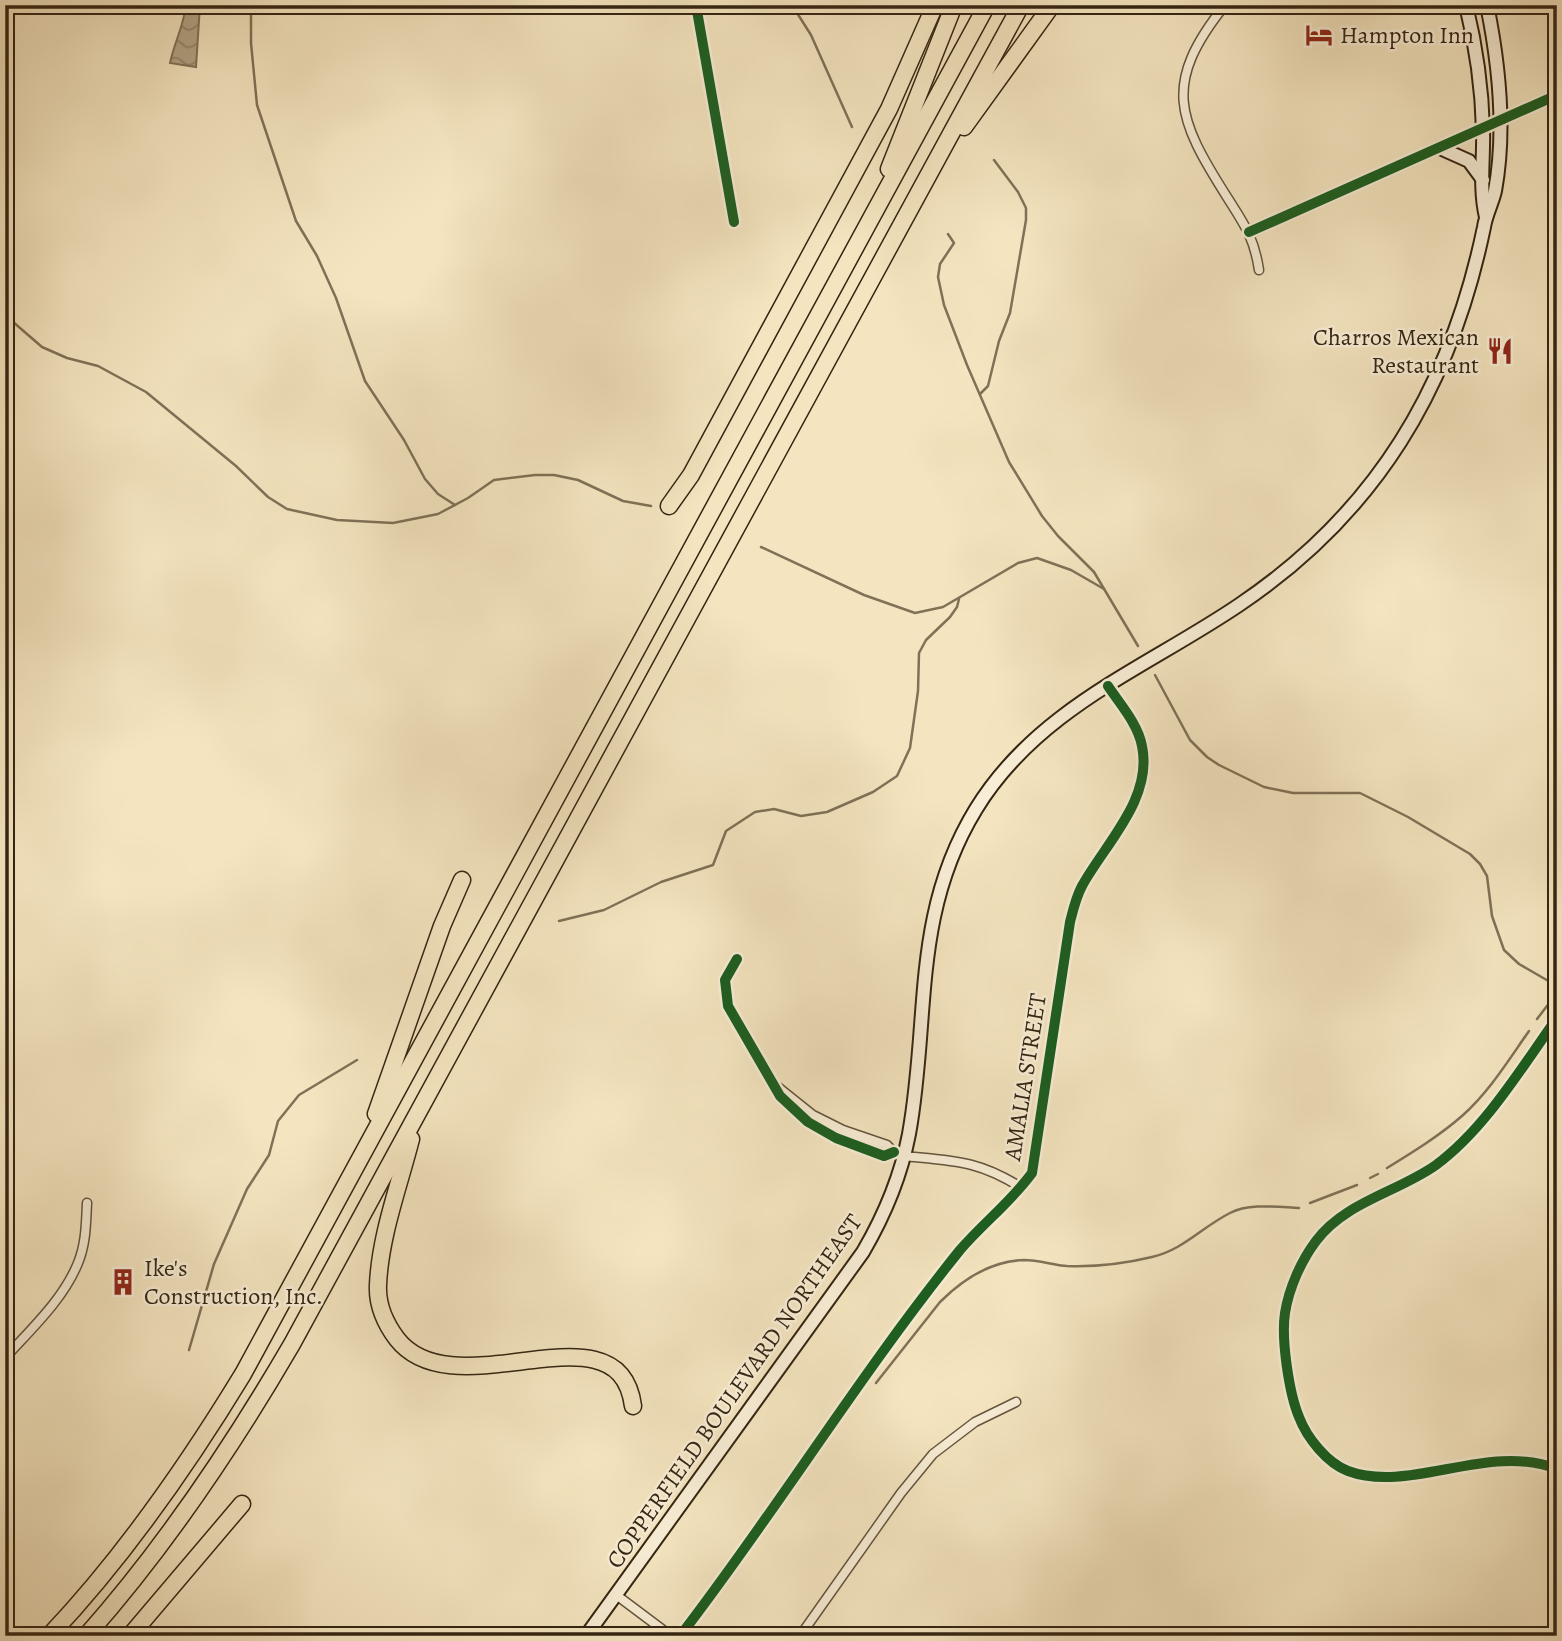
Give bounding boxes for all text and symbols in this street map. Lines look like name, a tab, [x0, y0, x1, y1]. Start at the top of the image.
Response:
place label: Hampton Inn	[1340, 19, 1474, 51]
hotel icon: Hampton Inn	[1304, 20, 1334, 50]
place label: Charros Mexican Restaurant	[1313, 321, 1479, 381]
restaurant icon: Charros Mexican Restaurant	[1485, 336, 1515, 366]
street label: AMALIA STREET	[996, 991, 1054, 1164]
street label: COPPERFIELD BOULEVARD NORTHEAST	[599, 1207, 869, 1575]
place label: Ike's Construction, Inc.	[144, 1252, 323, 1312]
building icon: Ike's Construction, Inc.	[108, 1267, 138, 1297]

